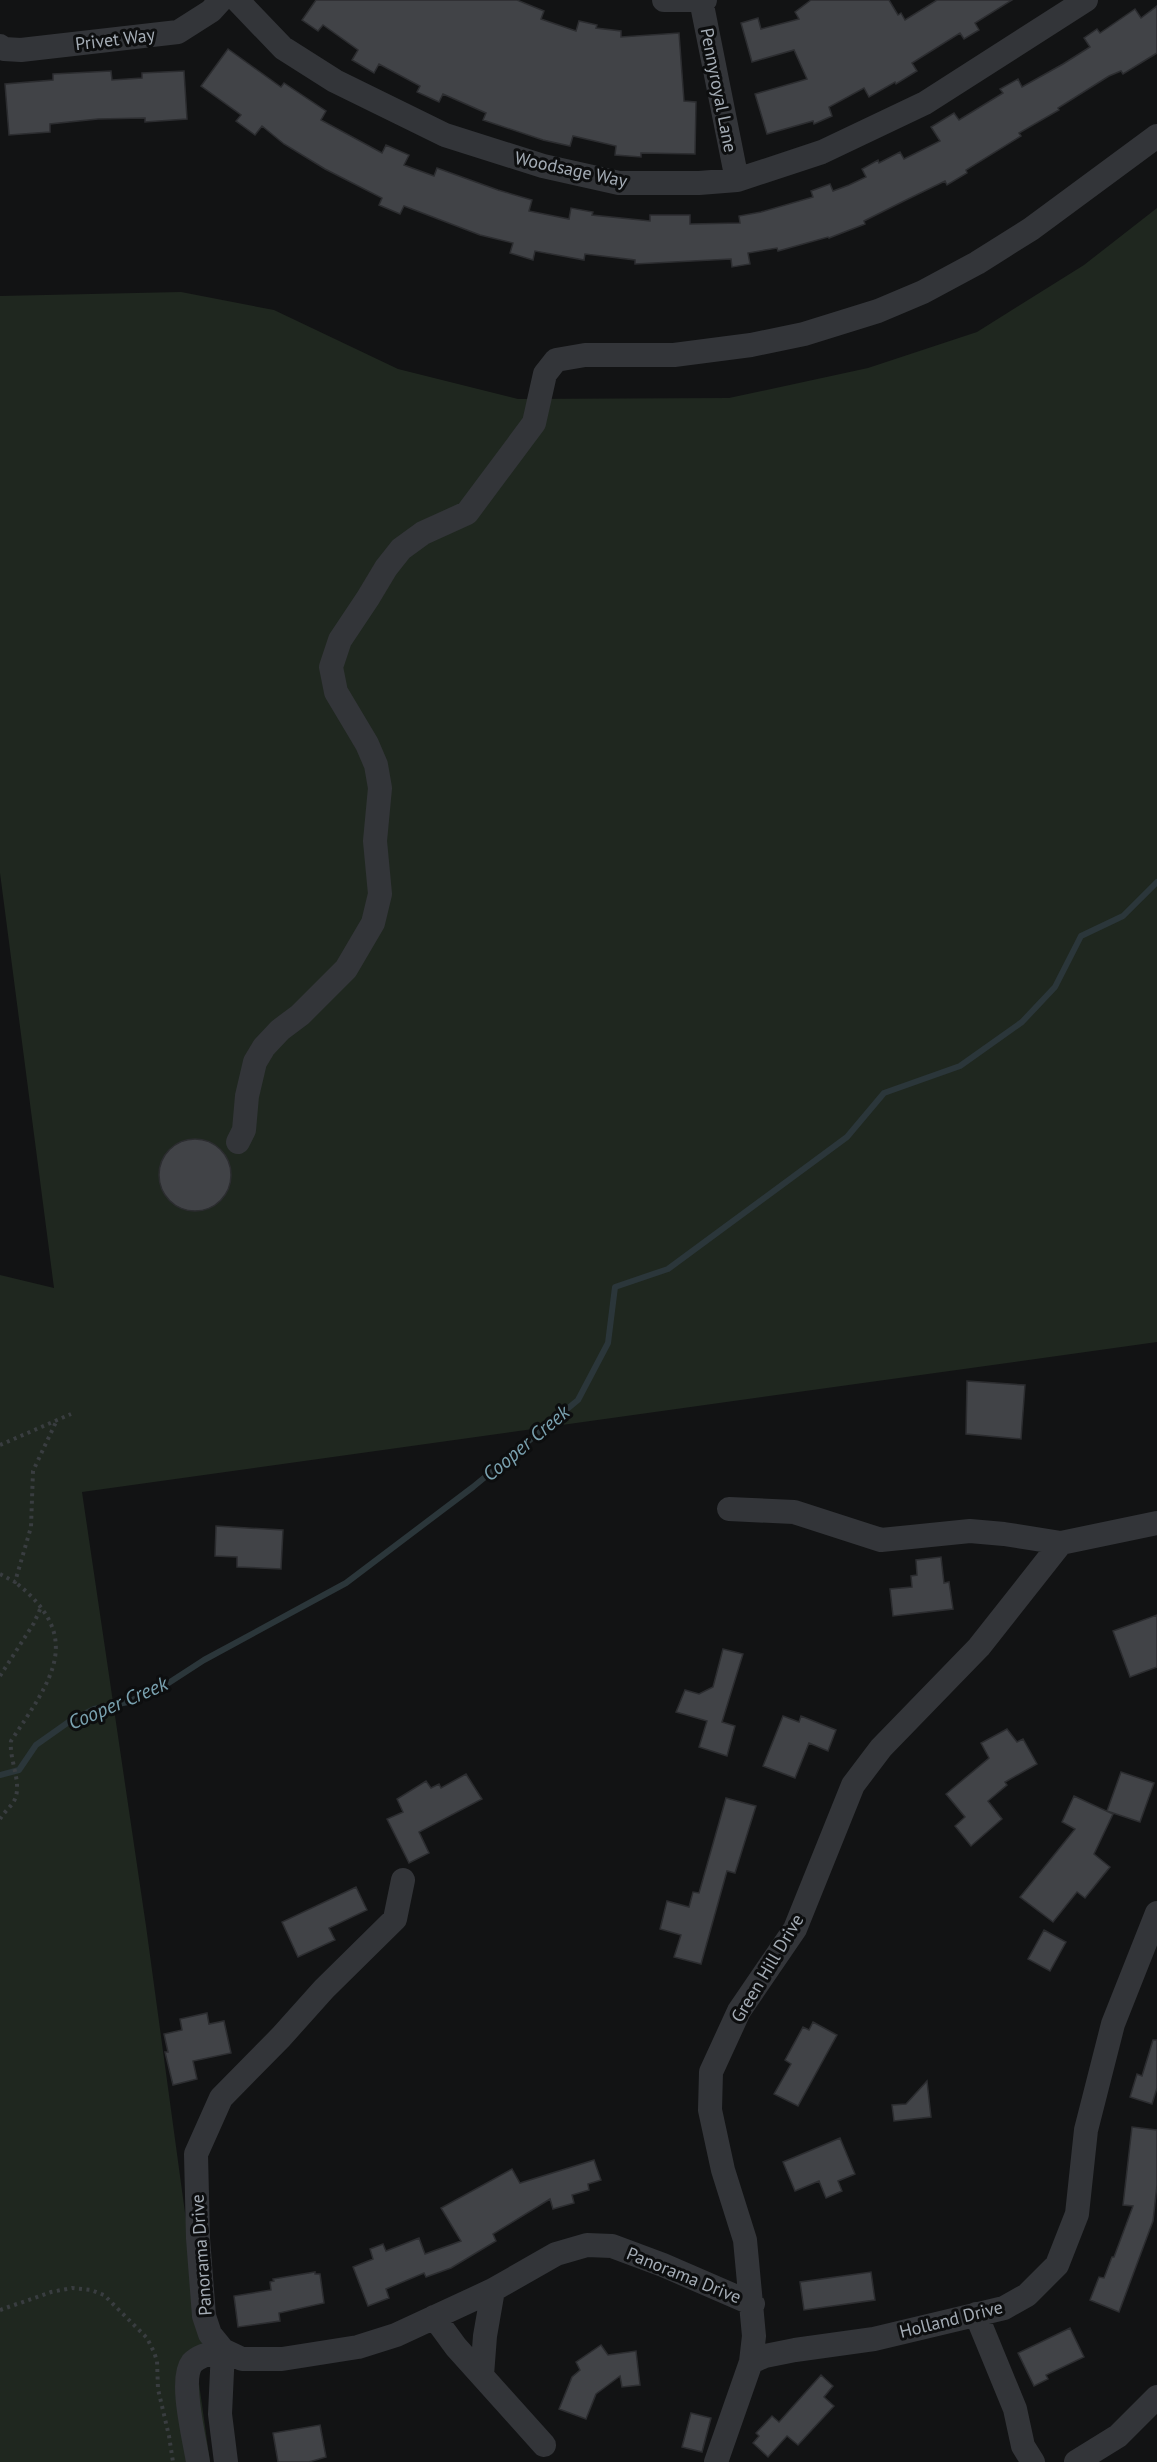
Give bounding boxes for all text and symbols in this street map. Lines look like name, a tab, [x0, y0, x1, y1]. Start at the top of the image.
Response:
street label: Privet Way	[74, 23, 157, 55]
street label: Pennyroyal Lane	[696, 26, 742, 154]
street label: Woodsage Way	[513, 146, 630, 192]
water label: Cooper Creek	[477, 1398, 576, 1487]
water label: Cooper Creek	[64, 1670, 173, 1736]
street label: Green Hill Drive	[726, 1910, 808, 2026]
street label: Panorama Drive	[185, 2194, 217, 2316]
street label: Panorama Drive	[623, 2242, 745, 2308]
street label: Holland Drive	[897, 2295, 1005, 2343]

